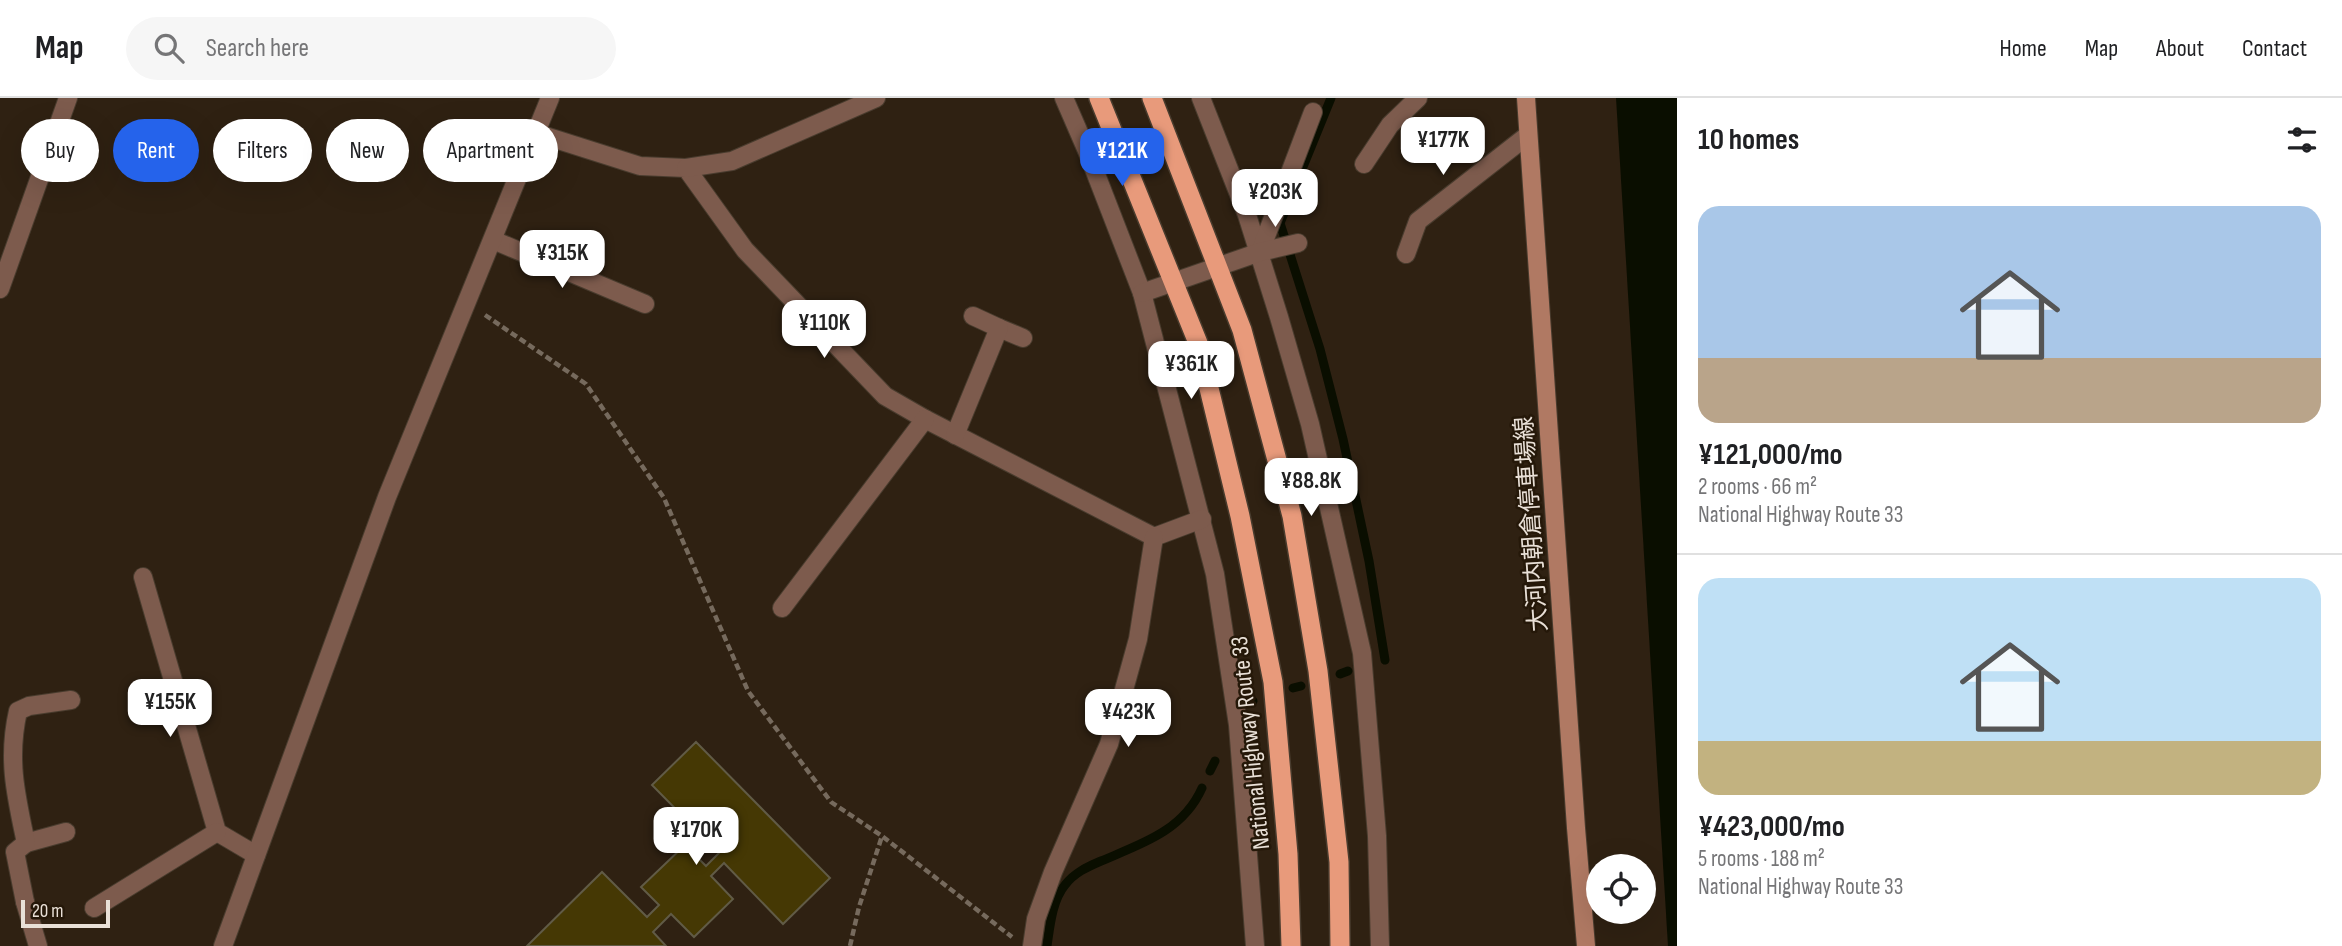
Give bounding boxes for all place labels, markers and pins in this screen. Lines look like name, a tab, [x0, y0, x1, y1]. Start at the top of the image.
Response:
pin: ¥177K	[1394, 118, 1492, 177]
pin: ¥121K	[1073, 129, 1171, 188]
pin: ¥203K	[1226, 170, 1324, 229]
pin: ¥315K	[513, 230, 611, 290]
pin: ¥110K	[775, 300, 873, 360]
pin: ¥361K	[1142, 342, 1240, 401]
pin: ¥88.8K	[1254, 458, 1368, 518]
pin: ¥155K	[121, 680, 219, 739]
pin: ¥423K	[1079, 690, 1177, 749]
pin: ¥170K	[647, 808, 745, 867]

